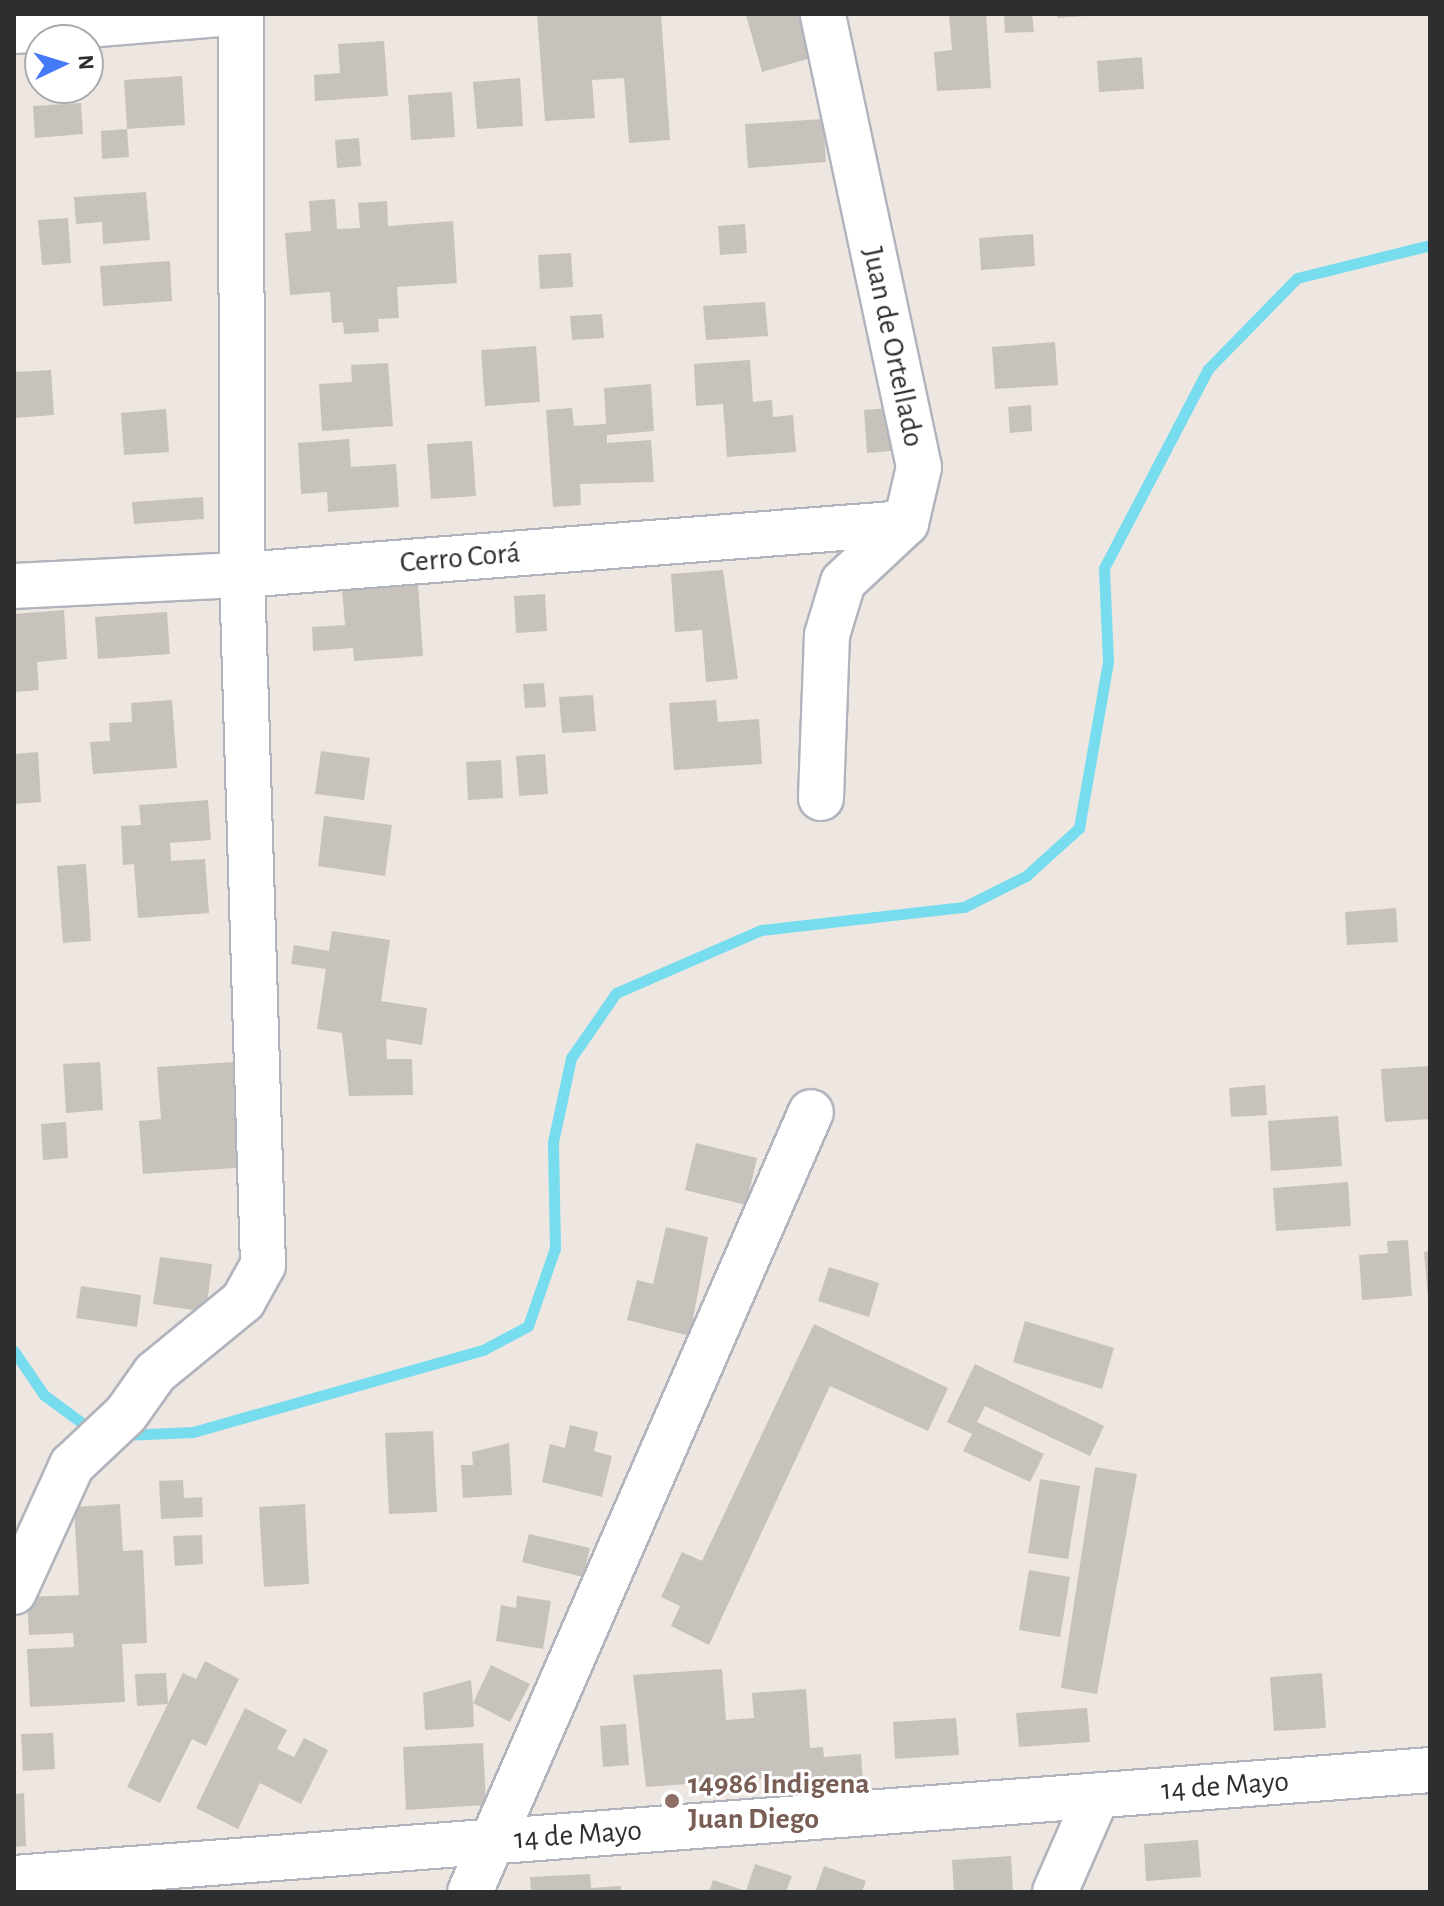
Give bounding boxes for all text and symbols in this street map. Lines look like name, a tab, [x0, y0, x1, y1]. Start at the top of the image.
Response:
north arrow	[24, 24, 104, 104]
text: N	[74, 54, 97, 71]
street label: Juan de Ortellado	[854, 244, 932, 450]
street label: Cerro Corá	[398, 535, 522, 581]
street label: 14 de Mayo	[1160, 1764, 1290, 1808]
place label: 14986 Indigena Juan Diego	[688, 1766, 870, 1836]
marker: 14986 Indigena Juan Diego	[663, 1792, 681, 1810]
street label: 14 de Mayo	[513, 1813, 643, 1857]

